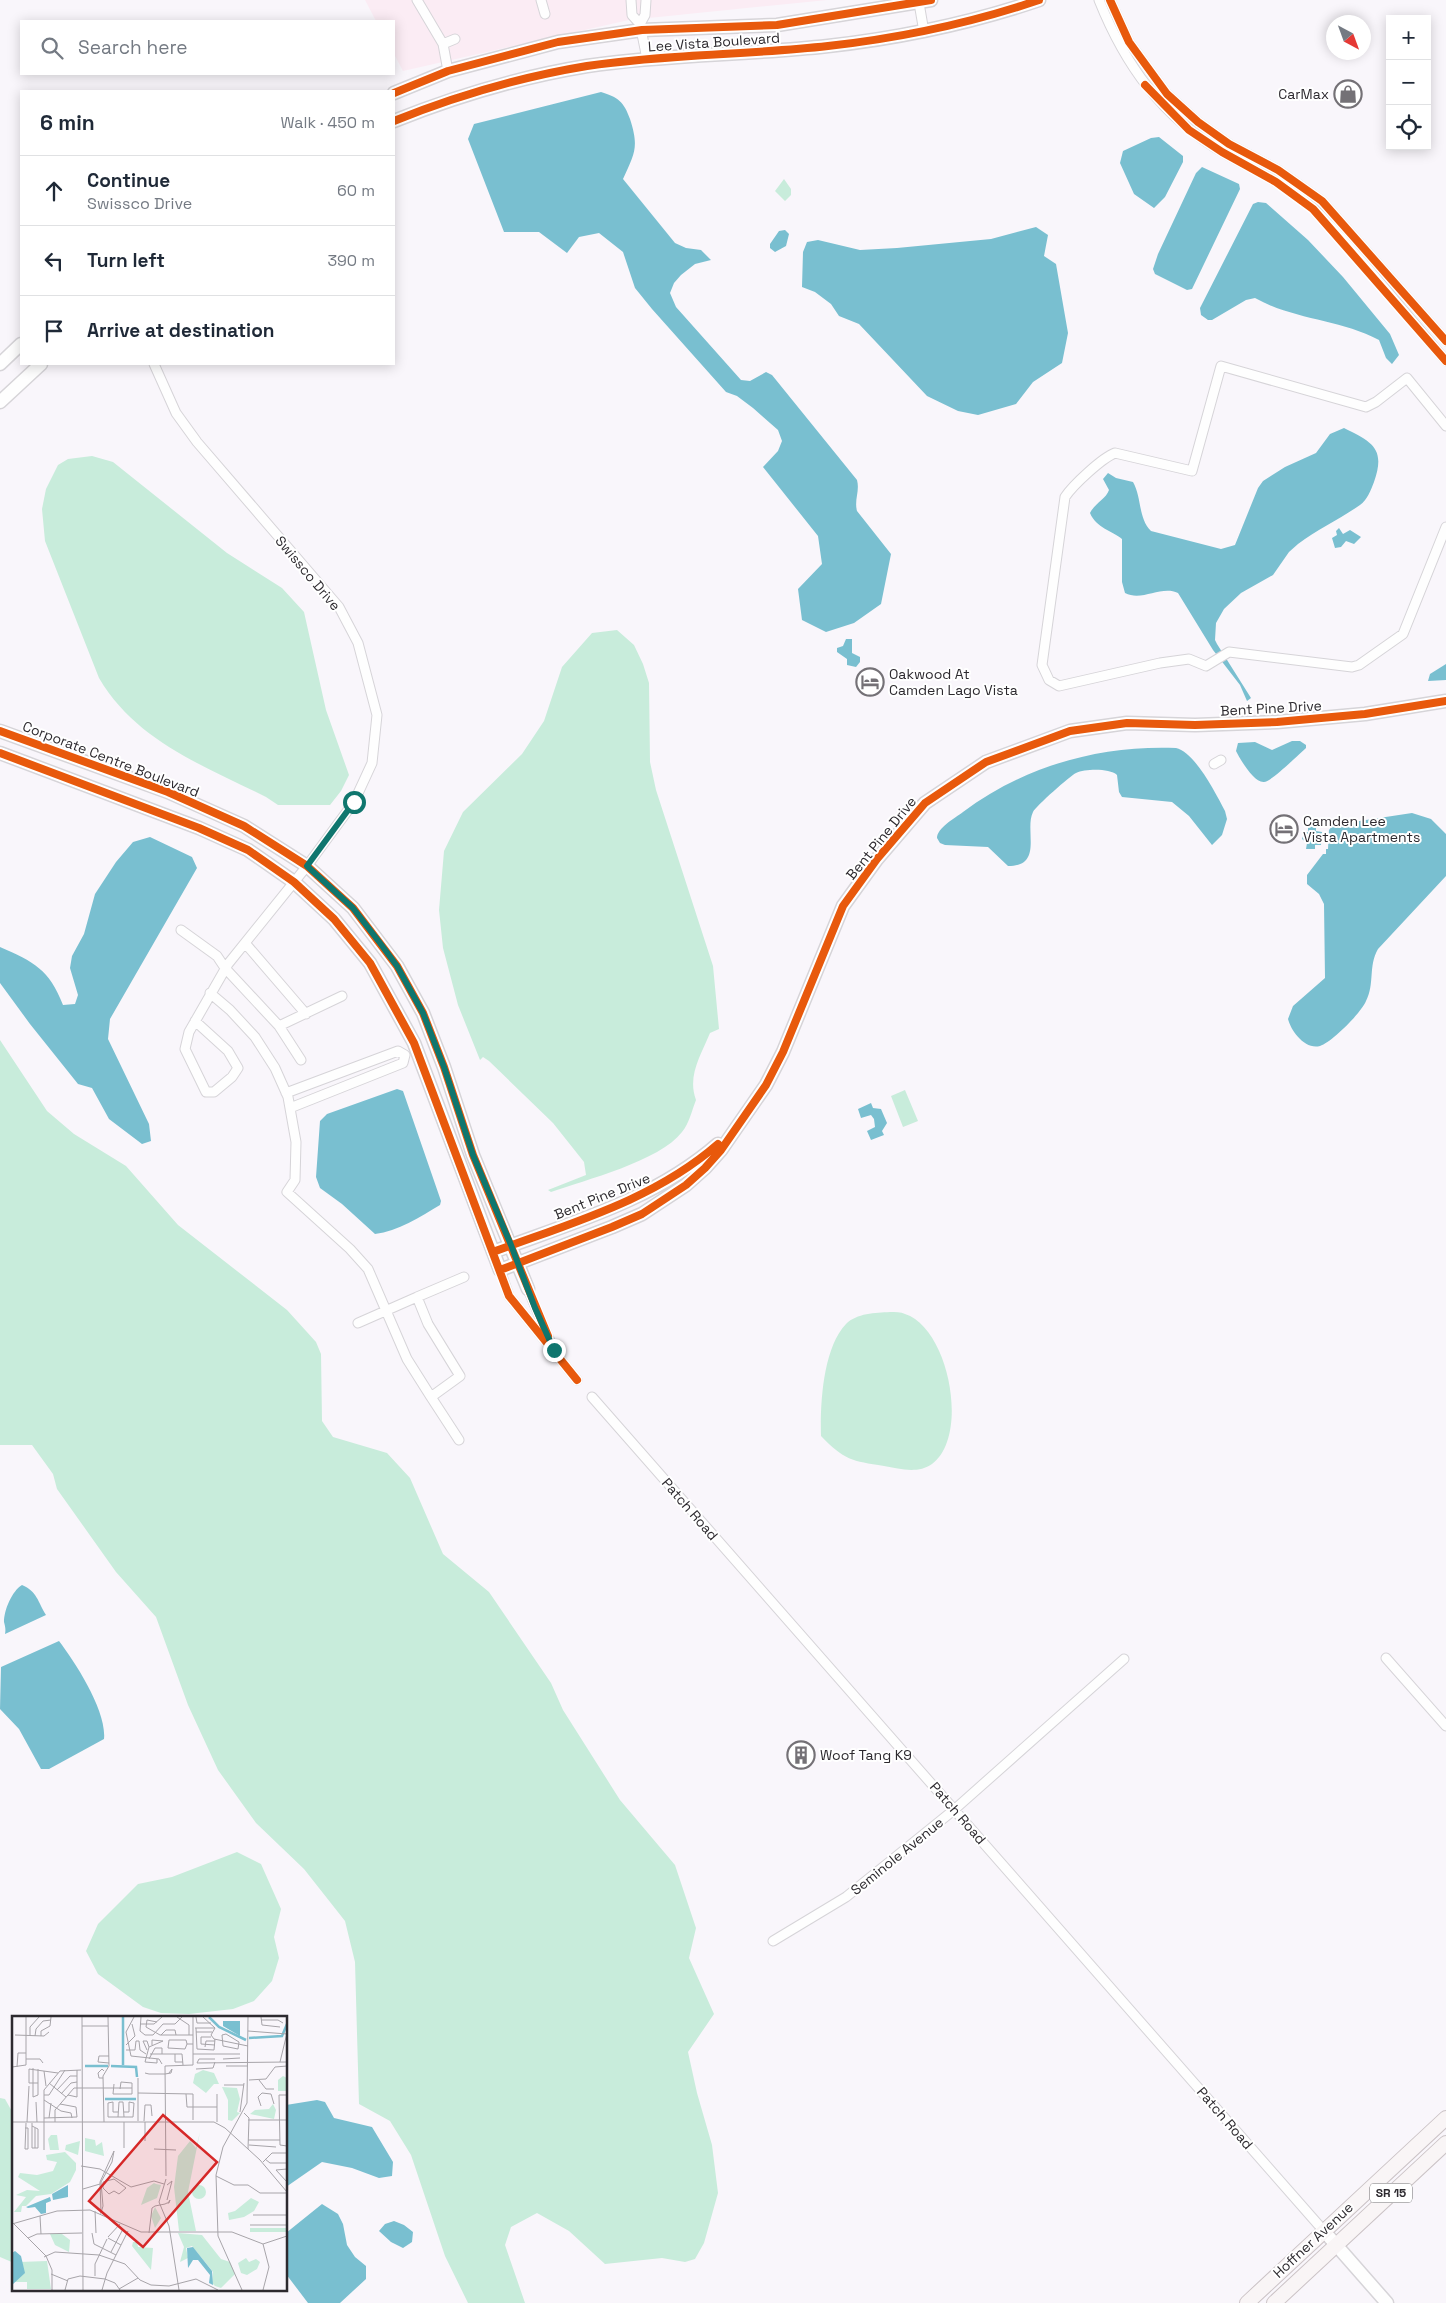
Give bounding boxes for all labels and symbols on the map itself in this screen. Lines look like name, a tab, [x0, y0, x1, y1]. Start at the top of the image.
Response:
north arrow	[1326, 15, 1371, 60]
street label: Lee Vista Boulevard	[647, 28, 781, 56]
shop icon: CarMax	[1333, 79, 1363, 109]
place label: CarMax	[1278, 85, 1329, 103]
street label: Swissco Drive	[271, 532, 345, 614]
place label: Oakwood At Camden Lago Vista	[889, 665, 1018, 699]
hotel icon: Oakwood At Camden Lago Vista	[855, 667, 885, 697]
street label: Bent Pine Drive	[1220, 696, 1322, 720]
street label: Corporate Centre Boulevard	[20, 717, 202, 801]
route start	[343, 791, 366, 814]
street label: Bent Pine Drive	[842, 793, 920, 883]
place label: Camden Lee Vista Apartments	[1303, 812, 1420, 846]
hotel icon: Camden Lee Vista Apartments	[1269, 814, 1299, 844]
street label: Bent Pine Drive	[551, 1169, 653, 1223]
route end	[543, 1339, 566, 1362]
street label: Patch Road	[658, 1474, 722, 1544]
building icon: Woof Tang K9	[786, 1740, 816, 1770]
place label: Woof Tang K9	[820, 1746, 912, 1764]
street label: Patch Road	[926, 1778, 990, 1848]
street label: Seminole Avenue	[847, 1813, 947, 1899]
inset map	[12, 2016, 288, 2290]
street label: Patch Road	[1193, 2083, 1257, 2153]
road number: SR 15	[1370, 2184, 1412, 2202]
street label: Hoffner Avenue	[1269, 2198, 1357, 2282]

